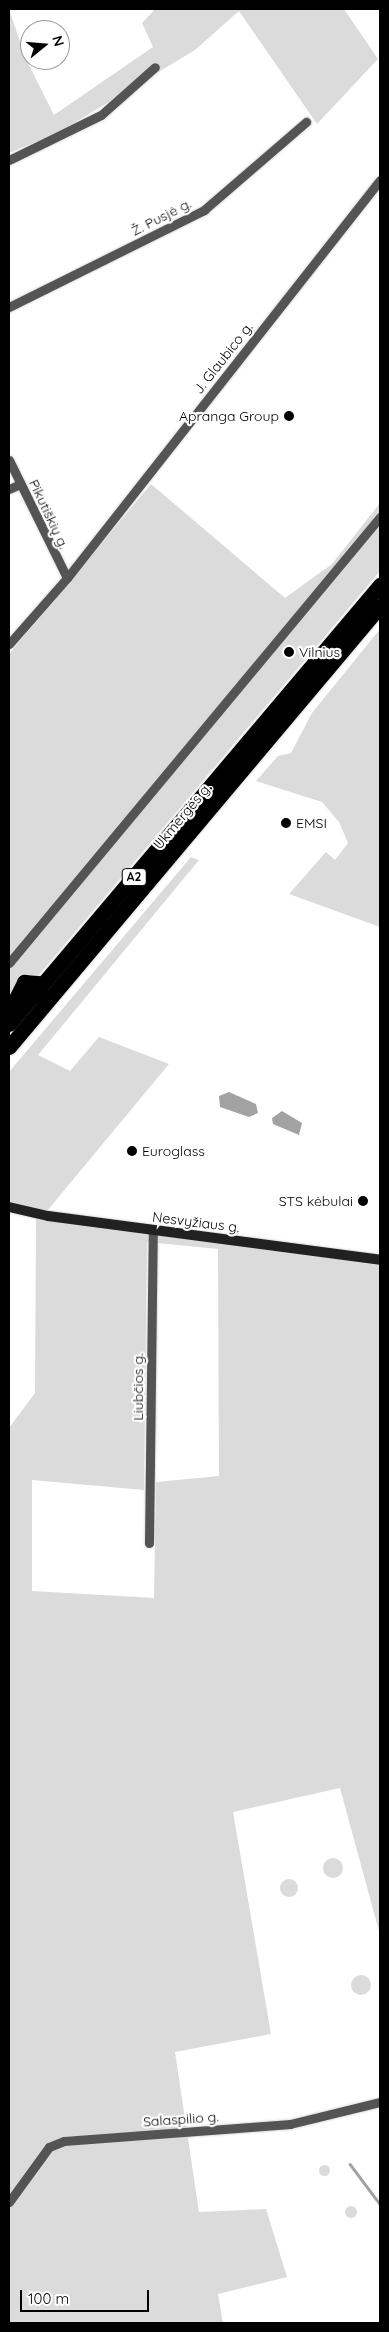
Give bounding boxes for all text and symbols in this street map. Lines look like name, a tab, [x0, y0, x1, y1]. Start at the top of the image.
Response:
north arrow	[20, 20, 70, 70]
text: N	[48, 33, 68, 48]
street label: Ž. Pusjė g.	[128, 195, 194, 239]
street label: J. Glaubico g.	[190, 319, 256, 397]
place label: Apranga Group	[179, 408, 279, 424]
marker: Apranga Group	[283, 410, 295, 422]
street label: Pikutiškių g.	[26, 477, 72, 551]
place label: Vilnius	[299, 644, 340, 660]
marker: Vilnius	[283, 646, 295, 658]
street label: Ukmergės g.	[149, 779, 215, 853]
place label: EMSI	[296, 815, 327, 831]
marker: EMSI	[280, 817, 292, 829]
road number: A2	[122, 868, 146, 886]
place label: Euroglass	[142, 1143, 205, 1159]
marker: Euroglass	[126, 1145, 138, 1157]
place label: STS kėbulai	[279, 1193, 353, 1209]
marker: STS kėbulai	[357, 1195, 369, 1207]
street label: Nesvyžiaus g.	[151, 1208, 241, 1236]
street label: Liubčios g.	[130, 1353, 146, 1421]
street label: Salaspilio g.	[143, 2108, 219, 2130]
scale bar	[22, 2280, 151, 2312]
text: 100 m	[28, 2289, 69, 2308]

